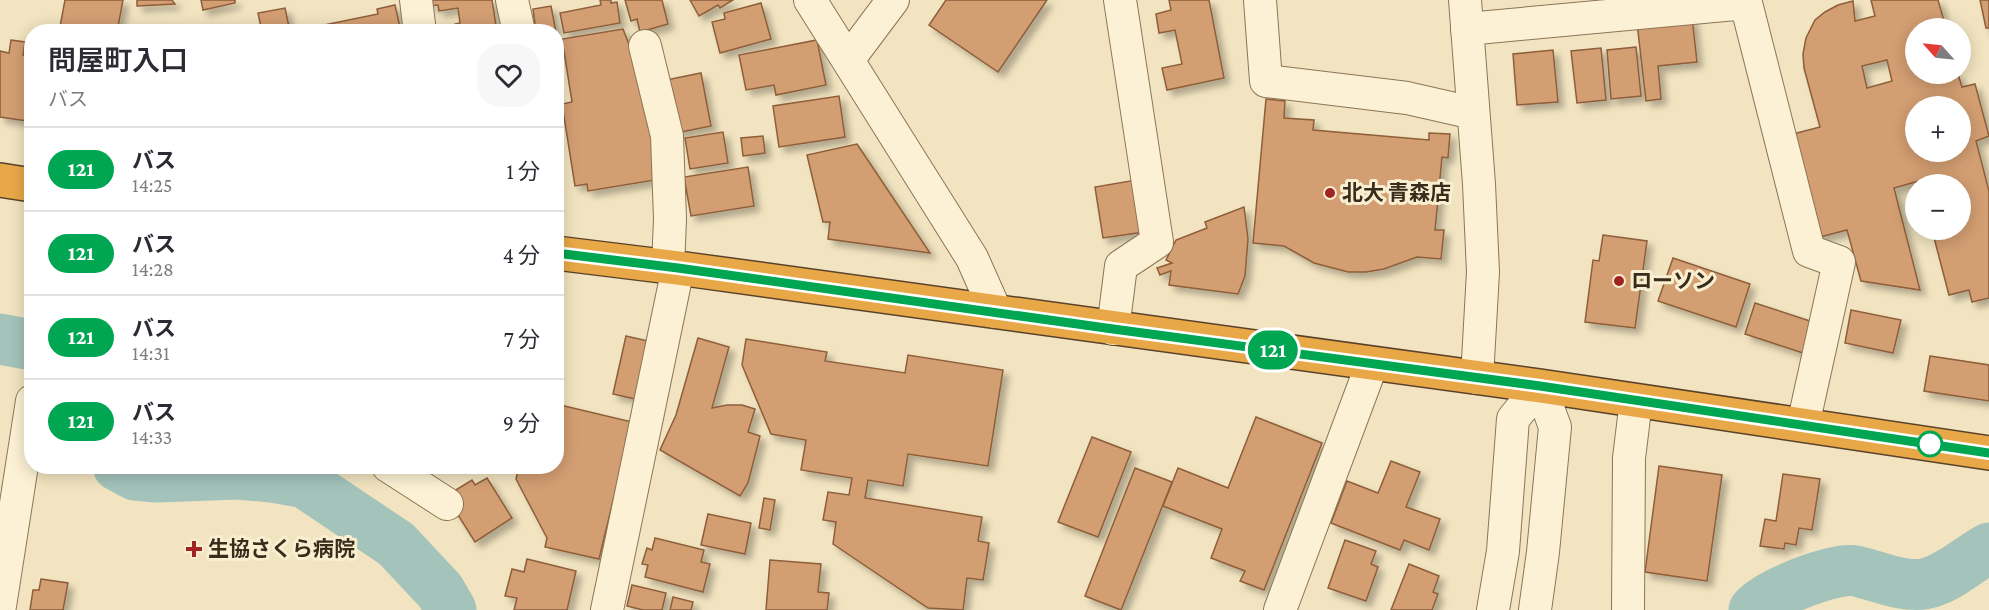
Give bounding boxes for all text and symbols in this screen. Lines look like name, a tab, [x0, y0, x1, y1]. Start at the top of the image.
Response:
north arrow	[1905, 18, 1971, 84]
map controls	[1905, 18, 1971, 240]
button: heart	[477, 44, 540, 107]
text: 問屋町入口	[48, 45, 188, 76]
text: バス	[48, 88, 88, 110]
button: +	[1905, 96, 1971, 162]
text: バス	[132, 148, 176, 173]
text: 121	[68, 157, 94, 181]
text: 1 分	[507, 159, 540, 184]
text: 14:25	[132, 174, 172, 196]
button: −	[1905, 174, 1971, 240]
place label: 北大 青森店	[1342, 181, 1451, 205]
marker: 北大 青森店	[1323, 186, 1337, 200]
text: バス	[132, 232, 176, 257]
text: 121	[68, 241, 94, 265]
text: 4 分	[503, 243, 540, 268]
text: 14:28	[132, 258, 174, 280]
place label: ローソン	[1631, 269, 1715, 293]
marker: ローソン	[1612, 274, 1626, 288]
text: バス	[132, 316, 176, 341]
text: 121	[68, 325, 94, 349]
text: 7 分	[504, 327, 540, 352]
line badge: 121	[1238, 330, 1308, 370]
text: 121	[1260, 338, 1286, 362]
text: 14:31	[132, 342, 170, 364]
text: バス	[132, 400, 176, 425]
text: 121	[68, 409, 94, 433]
text: 9 分	[503, 411, 540, 436]
text: 14:33	[132, 426, 172, 448]
unlabelled marker	[1917, 431, 1943, 457]
place label: 生協さくら病院	[208, 537, 355, 561]
marker: 生協さくら病院	[185, 540, 203, 558]

